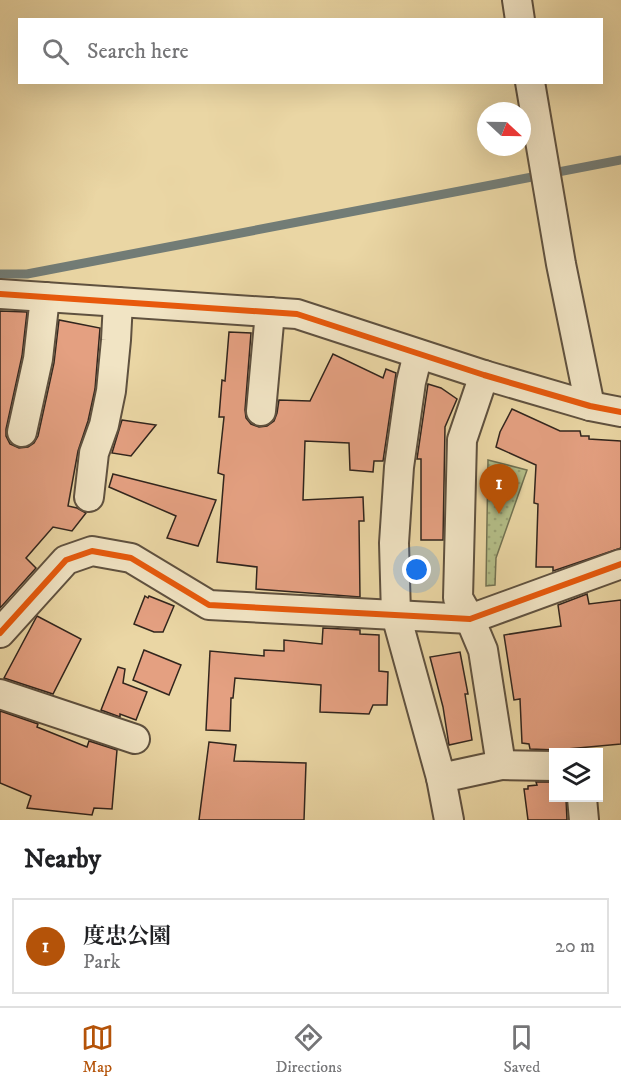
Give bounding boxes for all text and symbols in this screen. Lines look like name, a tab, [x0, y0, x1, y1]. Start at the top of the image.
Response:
search box	[18, 18, 603, 84]
icon: search	[39, 35, 72, 68]
text: Search here	[87, 38, 189, 65]
north arrow	[477, 102, 531, 156]
pin: 1	[480, 464, 518, 514]
your location	[402, 555, 431, 584]
map controls	[549, 748, 603, 802]
button: layers	[549, 748, 603, 802]
text: Nearby	[24, 843, 101, 876]
text: 度忠公園	[83, 923, 171, 950]
text: 1	[42, 934, 49, 959]
text: 20 m	[555, 934, 595, 959]
text: Park	[83, 950, 120, 975]
tab: Map	[81, 1021, 114, 1077]
tab: Directions	[275, 1021, 342, 1077]
tab: Saved	[503, 1021, 540, 1077]

